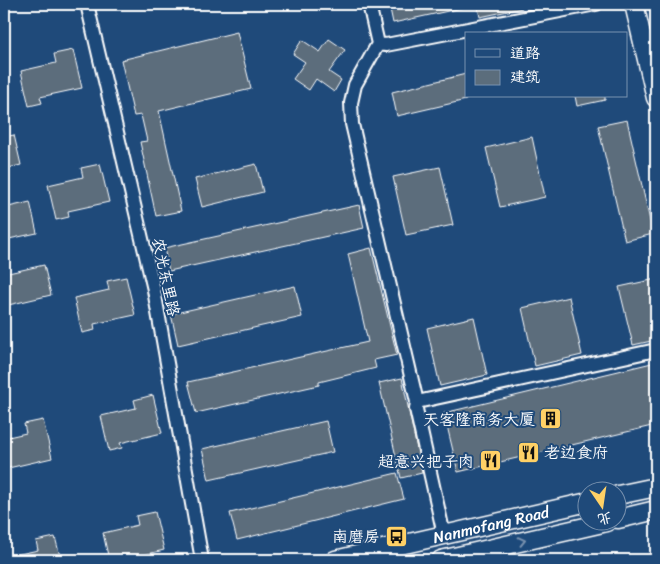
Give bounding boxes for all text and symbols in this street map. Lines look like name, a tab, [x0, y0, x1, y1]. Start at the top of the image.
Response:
legend	[465, 32, 628, 98]
text: 道路	[510, 40, 540, 66]
text: 建筑	[510, 64, 540, 90]
street label: 农光东里路	[143, 235, 189, 319]
place label: 天客隆商务大厦	[423, 405, 535, 434]
building icon: 天客隆商务大厦	[539, 407, 563, 431]
place label: 老边食府	[544, 438, 608, 467]
restaurant icon: 老边食府	[516, 440, 540, 464]
place label: 超意兴把子肉	[378, 447, 474, 476]
restaurant icon: 超意兴把子肉	[478, 449, 502, 473]
north arrow	[578, 482, 628, 532]
street label: Nanmofang Road	[430, 497, 553, 552]
text: 北	[595, 504, 614, 532]
place label: 南磨房	[332, 522, 380, 551]
bus stop icon: 南磨房	[384, 524, 408, 548]
one-way arrow	[518, 536, 527, 547]

